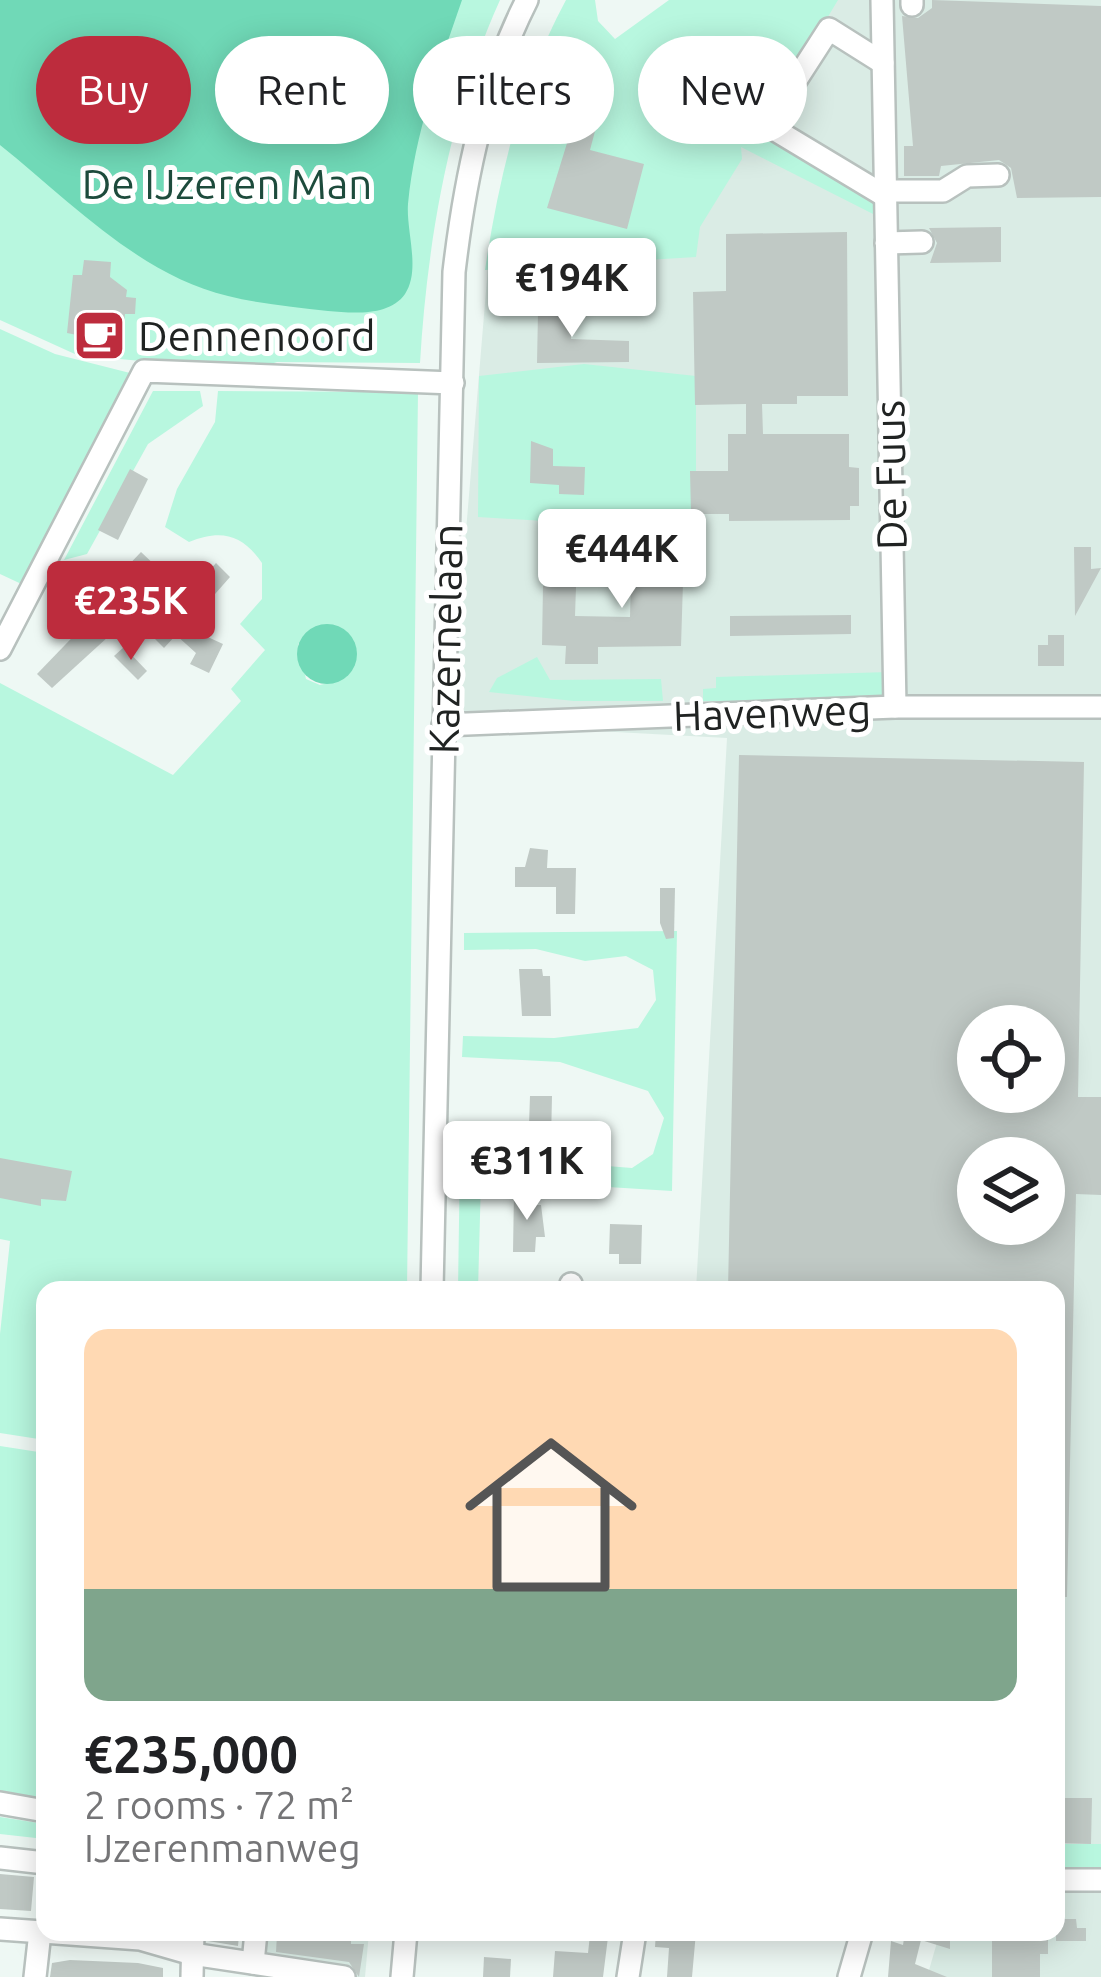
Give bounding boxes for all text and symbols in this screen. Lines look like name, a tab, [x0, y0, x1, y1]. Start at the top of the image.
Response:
chip: Buy	[36, 36, 191, 144]
chip: Rent	[215, 36, 389, 144]
chip: Filters	[413, 36, 614, 144]
chip: New	[638, 36, 807, 144]
park label: De IJzeren Man	[82, 160, 372, 207]
pin: €194K	[488, 238, 656, 340]
text: €194K	[515, 255, 629, 298]
cafe icon: Dennenoord	[71, 307, 127, 363]
place label: Dennenoord	[138, 312, 376, 359]
street label: De Fuus	[865, 400, 915, 550]
pin: €444K	[538, 509, 706, 611]
street label: Kazernelaan	[419, 523, 471, 755]
text: €444K	[565, 526, 679, 569]
pin: €235K	[47, 561, 215, 663]
text: €235K	[74, 578, 188, 621]
street label: Havenweg	[672, 685, 872, 739]
map controls	[957, 1005, 1065, 1245]
button: locate	[957, 1005, 1065, 1113]
pin: €311K	[443, 1121, 611, 1223]
button: layers	[957, 1137, 1065, 1245]
text: €311K	[470, 1138, 584, 1181]
icon: home	[443, 1407, 659, 1623]
text: €235,000	[84, 1725, 298, 1783]
text: 2 rooms · 72 m²	[84, 1783, 354, 1826]
text: IJzerenmanweg	[84, 1826, 361, 1869]

